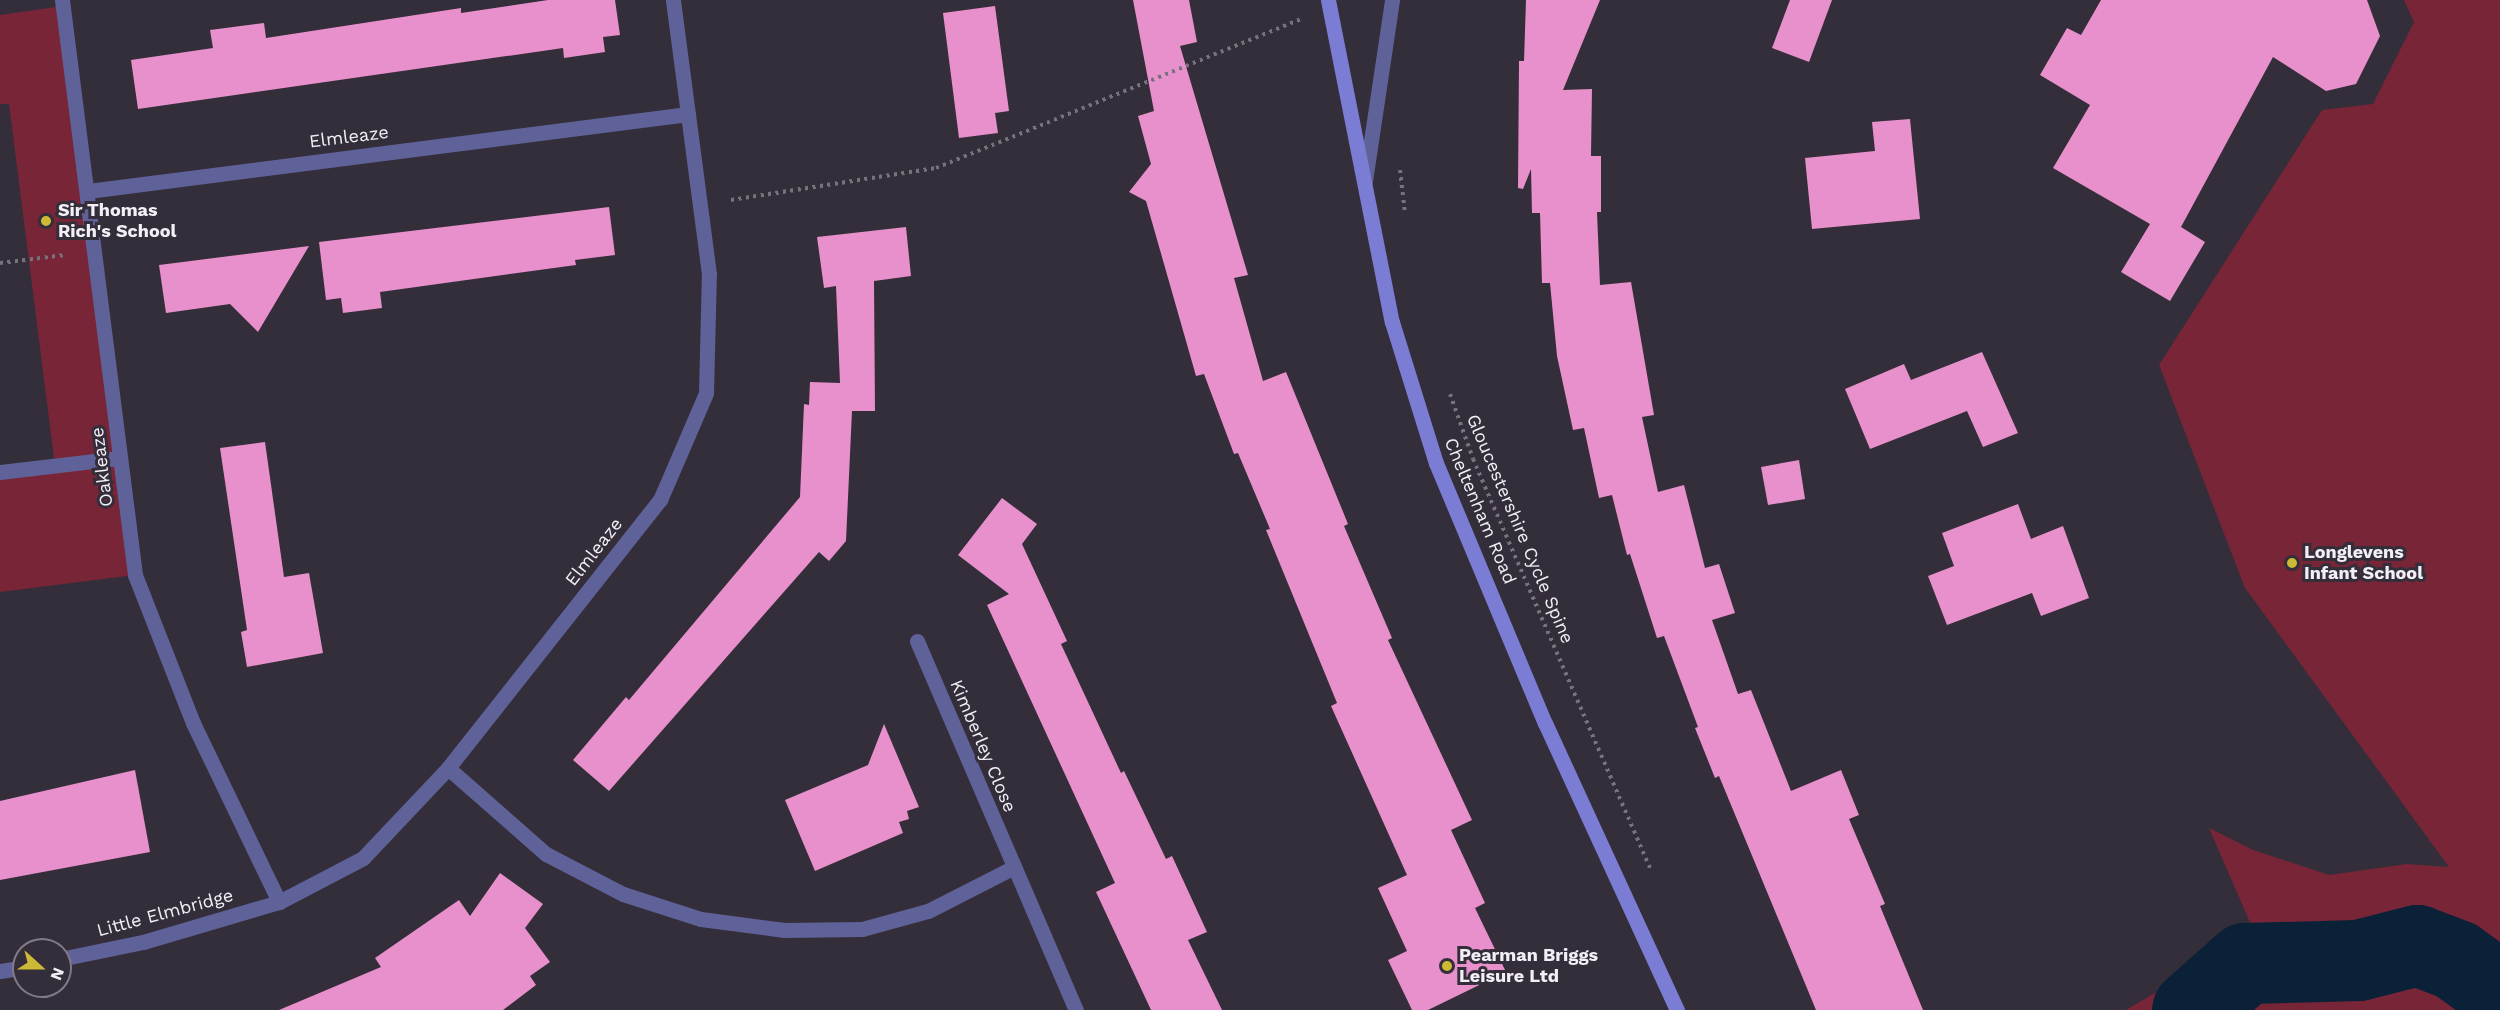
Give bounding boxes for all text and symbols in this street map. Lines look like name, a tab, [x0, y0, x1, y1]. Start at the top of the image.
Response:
street label: Elmleaze	[308, 121, 390, 153]
place label: Sir Thomas Rich's School	[58, 200, 176, 242]
marker: Sir Thomas Rich's School	[39, 214, 53, 228]
street label: Gloucestershire Cycle Spine	[1462, 411, 1578, 647]
street label: Oakleaze	[86, 426, 118, 508]
street label: Cheltenham Road	[1439, 435, 1521, 587]
street label: Elmleaze	[561, 514, 627, 590]
place label: Longlevens Infant School	[2304, 542, 2423, 584]
marker: Longlevens Infant School	[2285, 556, 2299, 570]
street label: Kimberley Close	[945, 676, 1021, 816]
street label: Little Elmbridge	[94, 884, 236, 942]
north arrow	[12, 938, 72, 998]
place label: Pearman Briggs Leisure Ltd	[1459, 945, 1598, 988]
marker: Pearman Briggs Leisure Ltd	[1440, 959, 1454, 973]
text: N	[46, 965, 68, 983]

